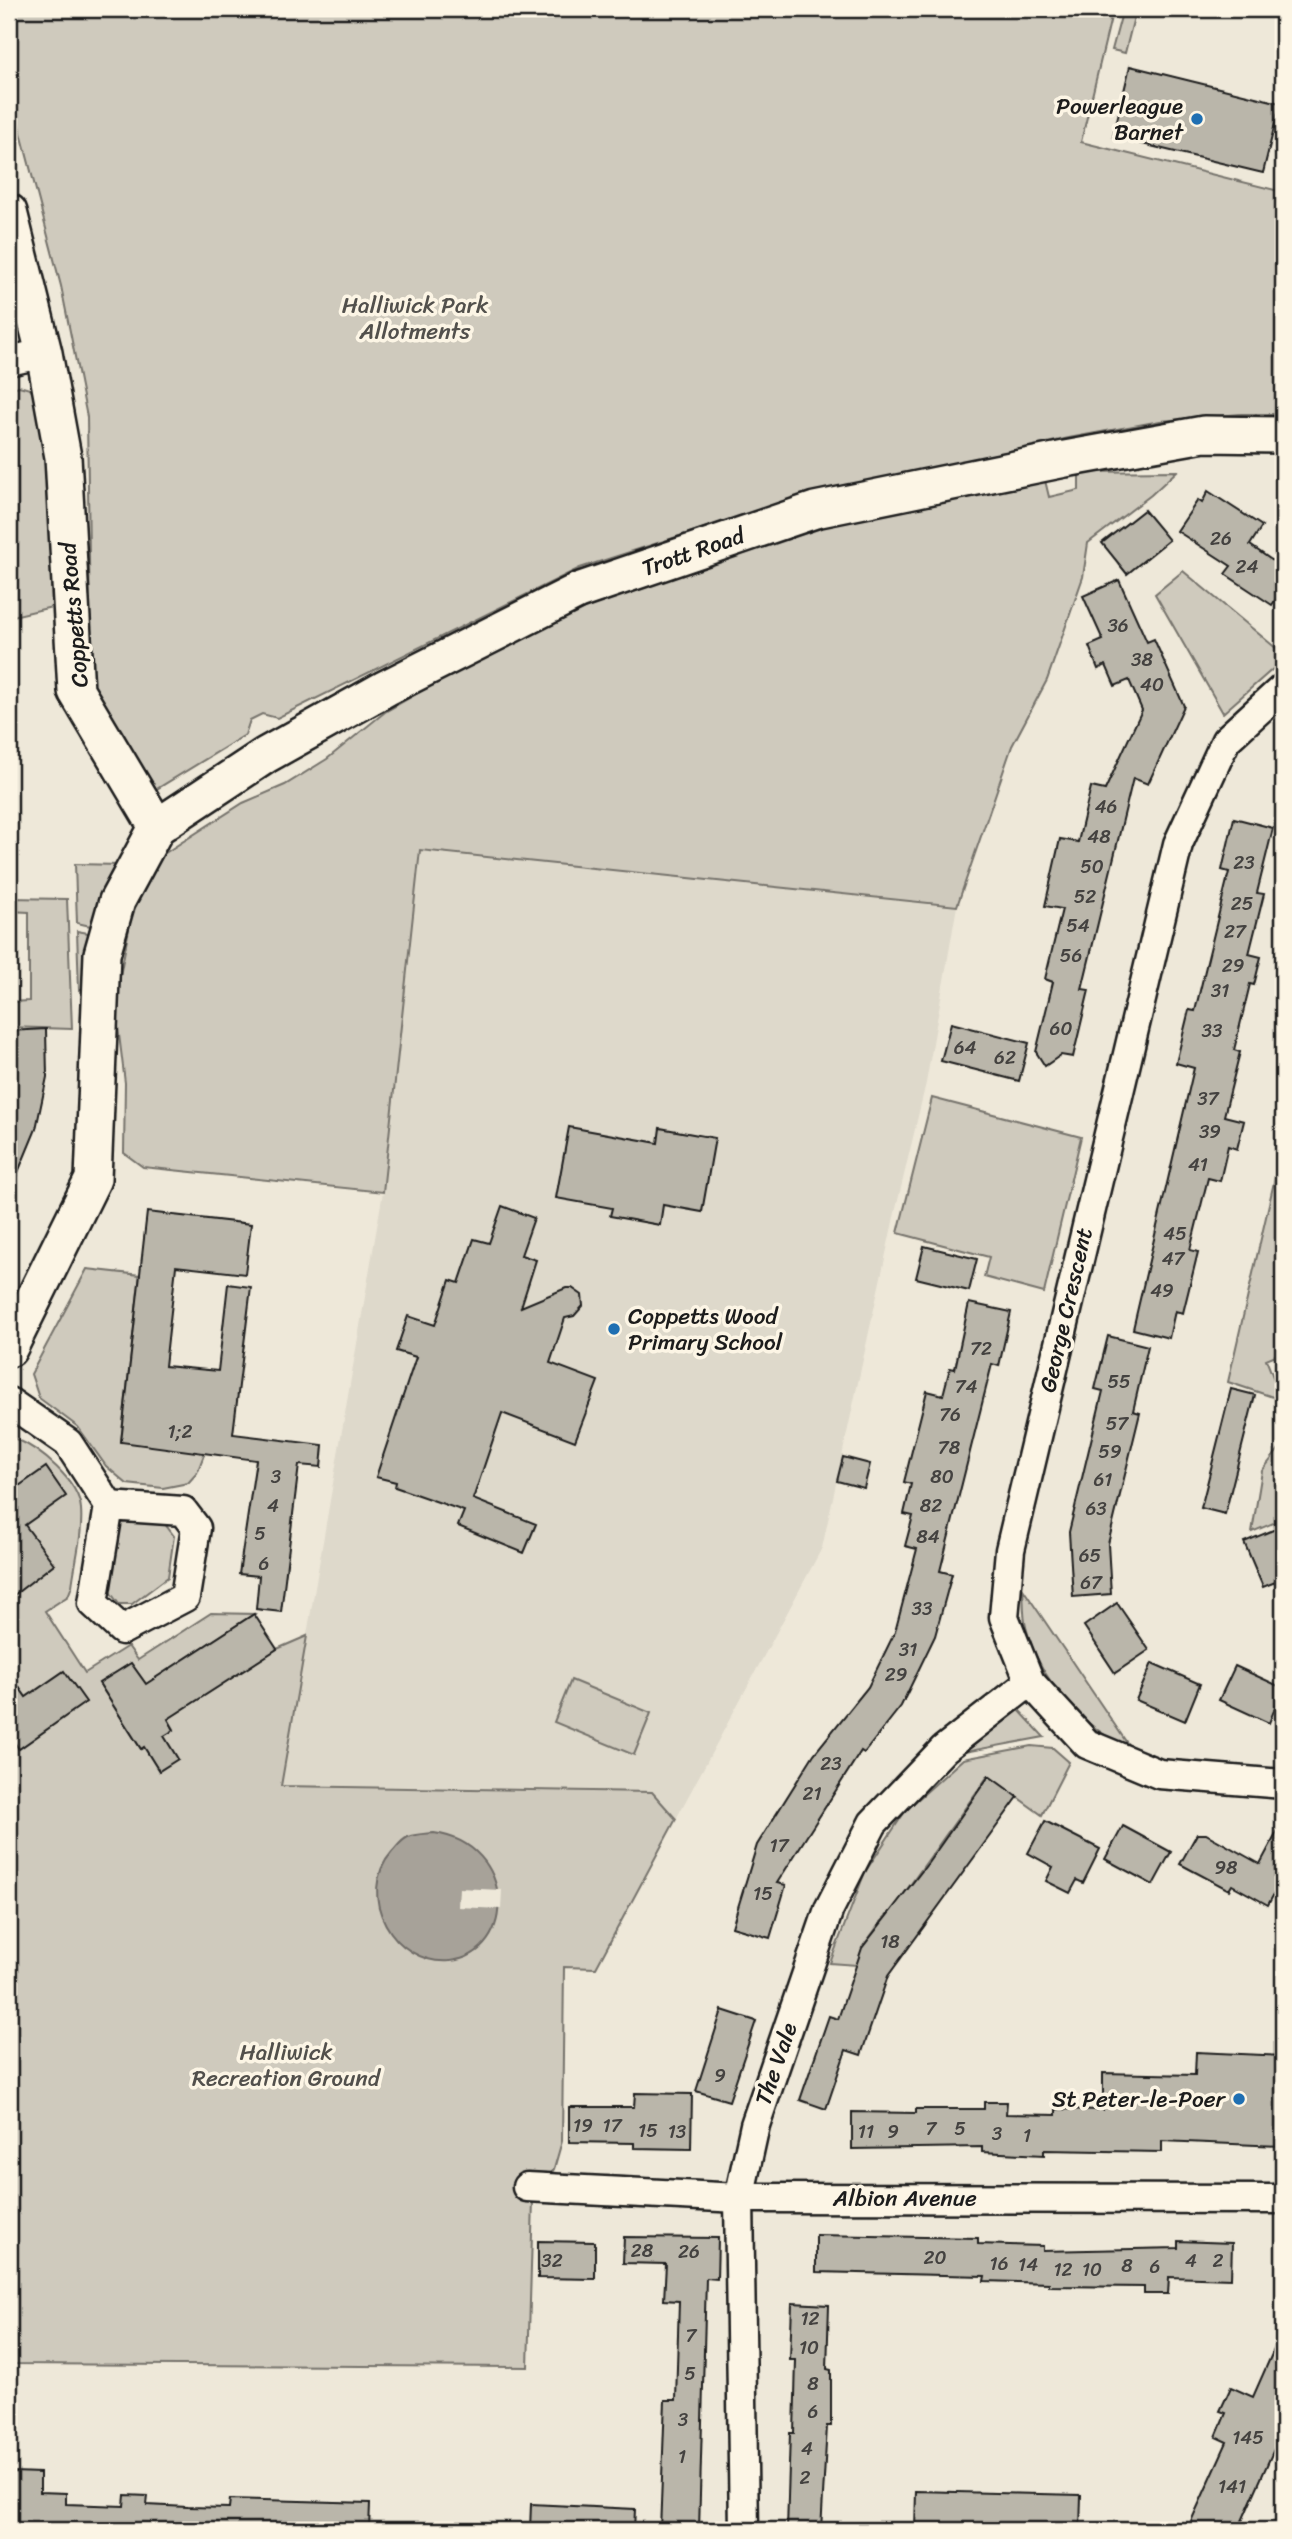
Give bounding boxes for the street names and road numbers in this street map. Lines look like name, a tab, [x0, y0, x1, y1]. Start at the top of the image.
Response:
street label: Trott Road	[636, 515, 752, 589]
street label: Coppetts Road	[47, 539, 101, 689]
street label: George Crescent	[1027, 1224, 1105, 1396]
street label: The Vale	[743, 2017, 809, 2111]
street label: Albion Avenue	[832, 2178, 977, 2219]

